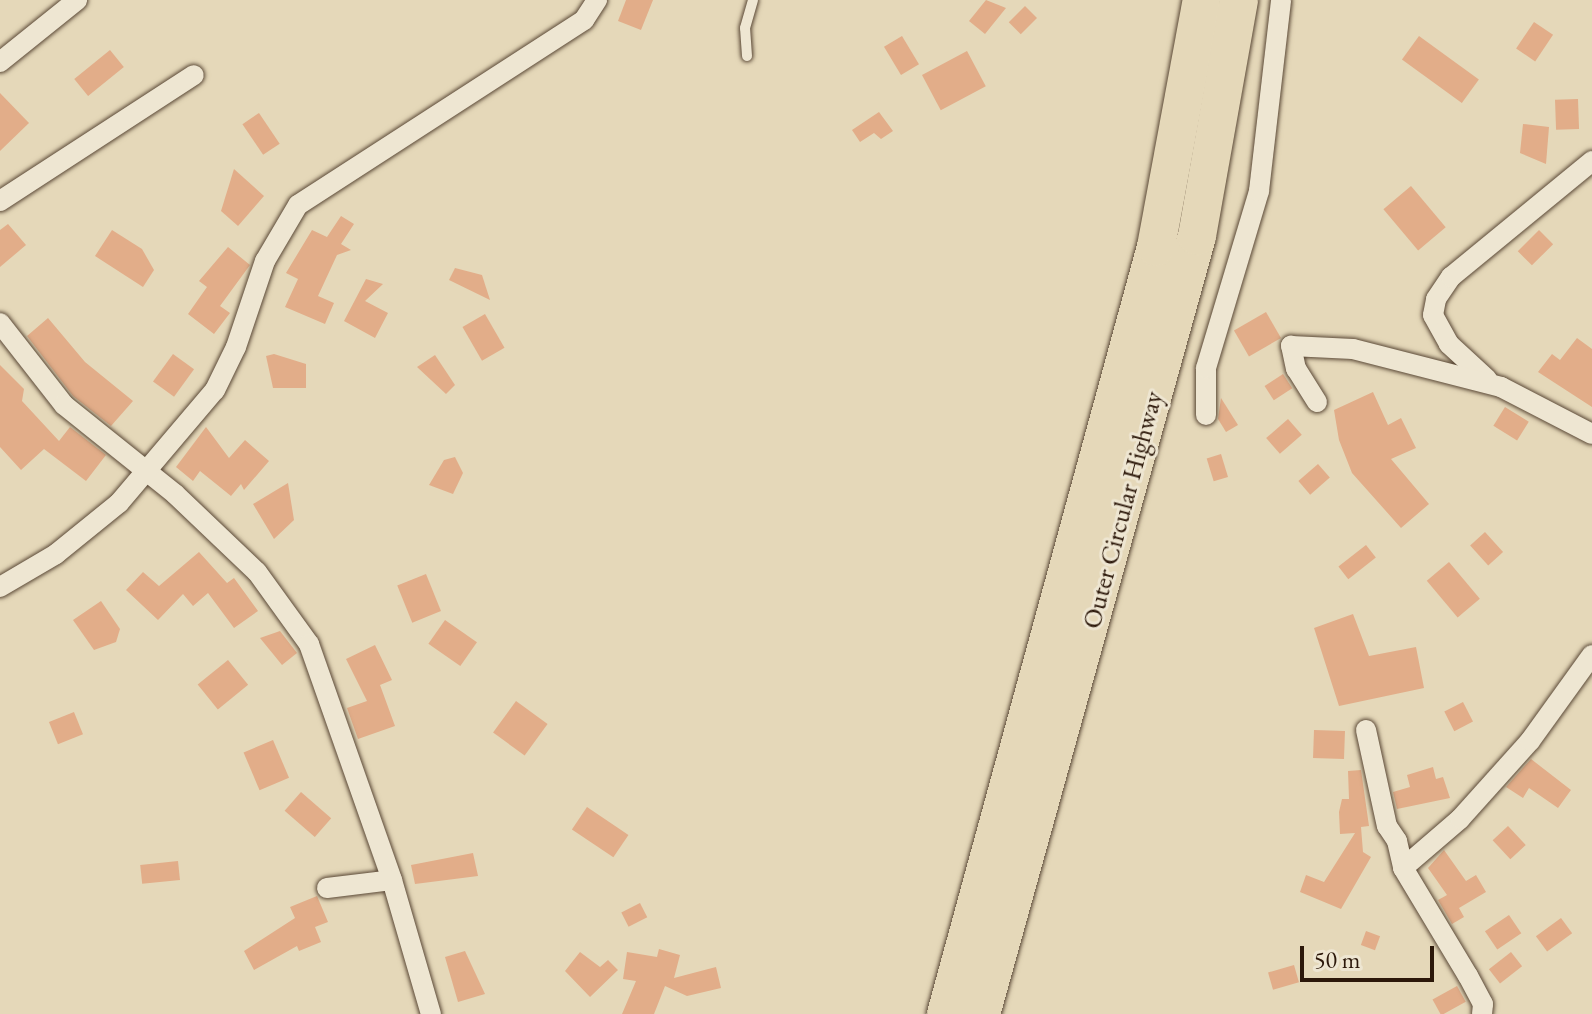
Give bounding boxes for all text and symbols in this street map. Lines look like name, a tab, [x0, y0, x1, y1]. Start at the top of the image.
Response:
street label: Outer Circular Highway	[1076, 388, 1170, 632]
scale bar	[1304, 930, 1438, 980]
text: 50 m	[1314, 944, 1361, 975]

